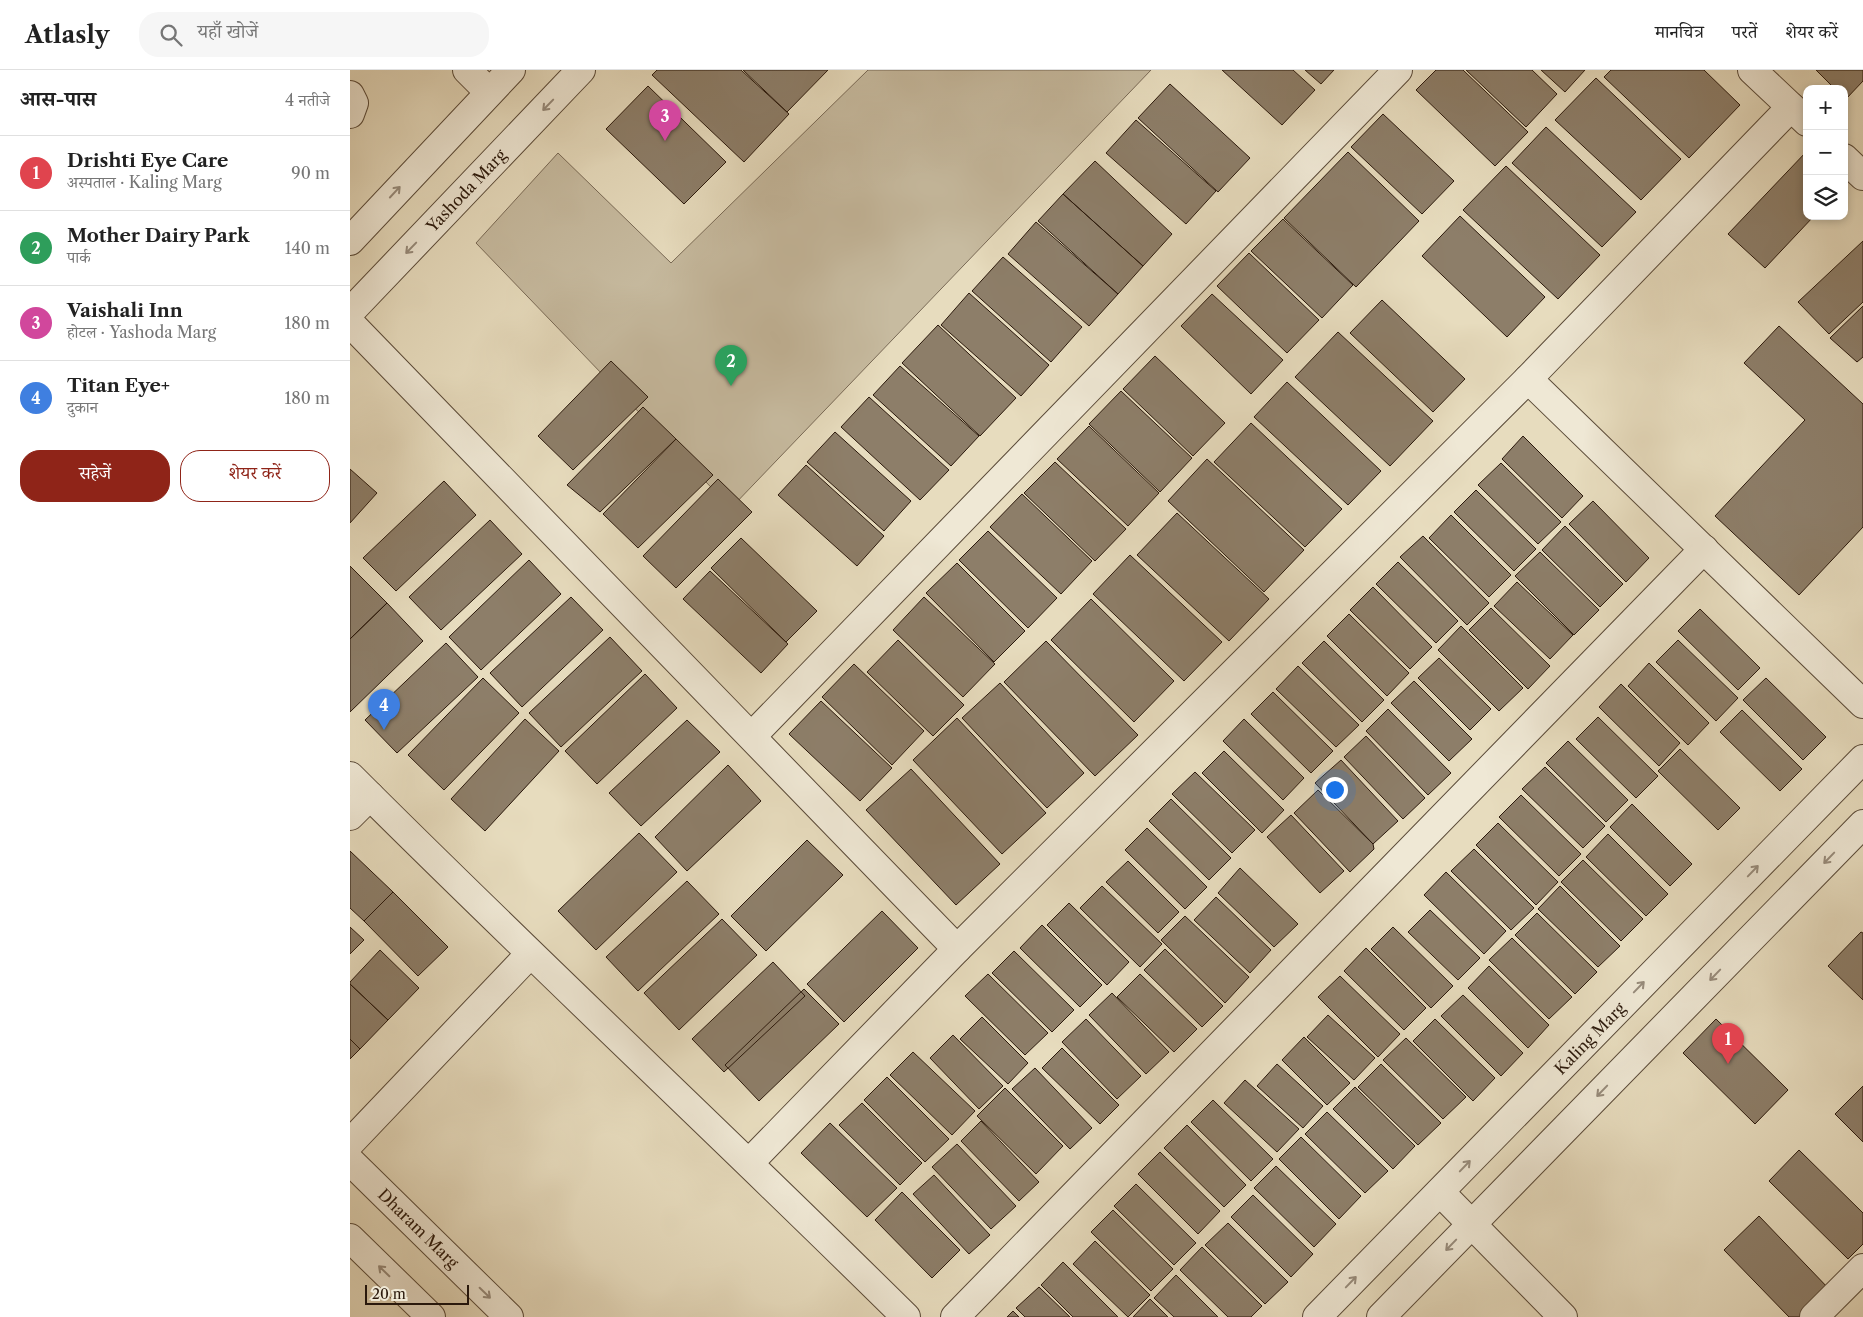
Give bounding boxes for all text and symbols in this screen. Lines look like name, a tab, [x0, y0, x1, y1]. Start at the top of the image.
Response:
search box	[139, 12, 489, 57]
text: Atlasly	[25, 20, 109, 49]
text: यहाँ खोजें	[197, 20, 258, 43]
icon: search	[157, 21, 185, 49]
text: मानचित्र	[1655, 21, 1704, 43]
text: परतें	[1732, 21, 1758, 43]
text: शेयर करें	[1786, 21, 1838, 43]
map controls	[1803, 85, 1848, 220]
button: +	[1803, 85, 1848, 130]
text: आस-पास	[20, 86, 96, 111]
text: 4 नतीजे	[285, 90, 330, 110]
one-way arrow	[542, 99, 554, 112]
pin: 3	[649, 100, 681, 141]
button: −	[1803, 130, 1848, 175]
street label: Yashoda Marg	[421, 144, 511, 237]
text: Drishti Eye Care	[67, 149, 228, 172]
text: 1	[32, 163, 40, 183]
text: 90 m	[291, 163, 330, 183]
text: अस्पताल · Kaling Marg	[67, 172, 222, 192]
button: layers	[1803, 175, 1848, 220]
one-way arrow	[389, 186, 401, 199]
text: Mother Dairy Park	[67, 224, 249, 247]
text: 2	[31, 238, 41, 258]
text: 140 m	[285, 238, 330, 258]
one-way arrow	[405, 242, 417, 255]
text: पार्क	[67, 247, 91, 267]
text: Vaishali Inn	[67, 299, 183, 322]
text: 3	[31, 313, 41, 333]
text: 180 m	[284, 313, 330, 333]
text: होटल · Yashoda Marg	[67, 322, 216, 342]
pin: 2	[715, 345, 747, 386]
text: Titan Eye+	[67, 374, 170, 397]
text: 4	[31, 388, 41, 408]
text: 180 m	[284, 388, 330, 408]
text: दुकान	[67, 397, 98, 417]
button: सहेजें	[20, 450, 170, 502]
button: शेयर करें	[180, 450, 330, 502]
pin: 4	[368, 689, 400, 730]
your location	[1322, 777, 1348, 803]
one-way arrow	[1823, 852, 1835, 865]
one-way arrow	[1747, 865, 1759, 877]
one-way arrow	[1709, 968, 1721, 981]
one-way arrow	[1633, 981, 1646, 993]
street label: Kaling Marg	[1550, 998, 1630, 1078]
pin: 1	[1712, 1023, 1744, 1064]
one-way arrow	[1596, 1085, 1608, 1097]
one-way arrow	[1459, 1160, 1471, 1172]
street label: Dharam Marg	[374, 1184, 463, 1273]
one-way arrow	[1445, 1238, 1457, 1251]
one-way arrow	[377, 1265, 390, 1277]
one-way arrow	[1345, 1276, 1357, 1288]
scale bar	[365, 1282, 469, 1305]
text: 20 m	[372, 1285, 406, 1303]
one-way arrow	[479, 1287, 491, 1299]

